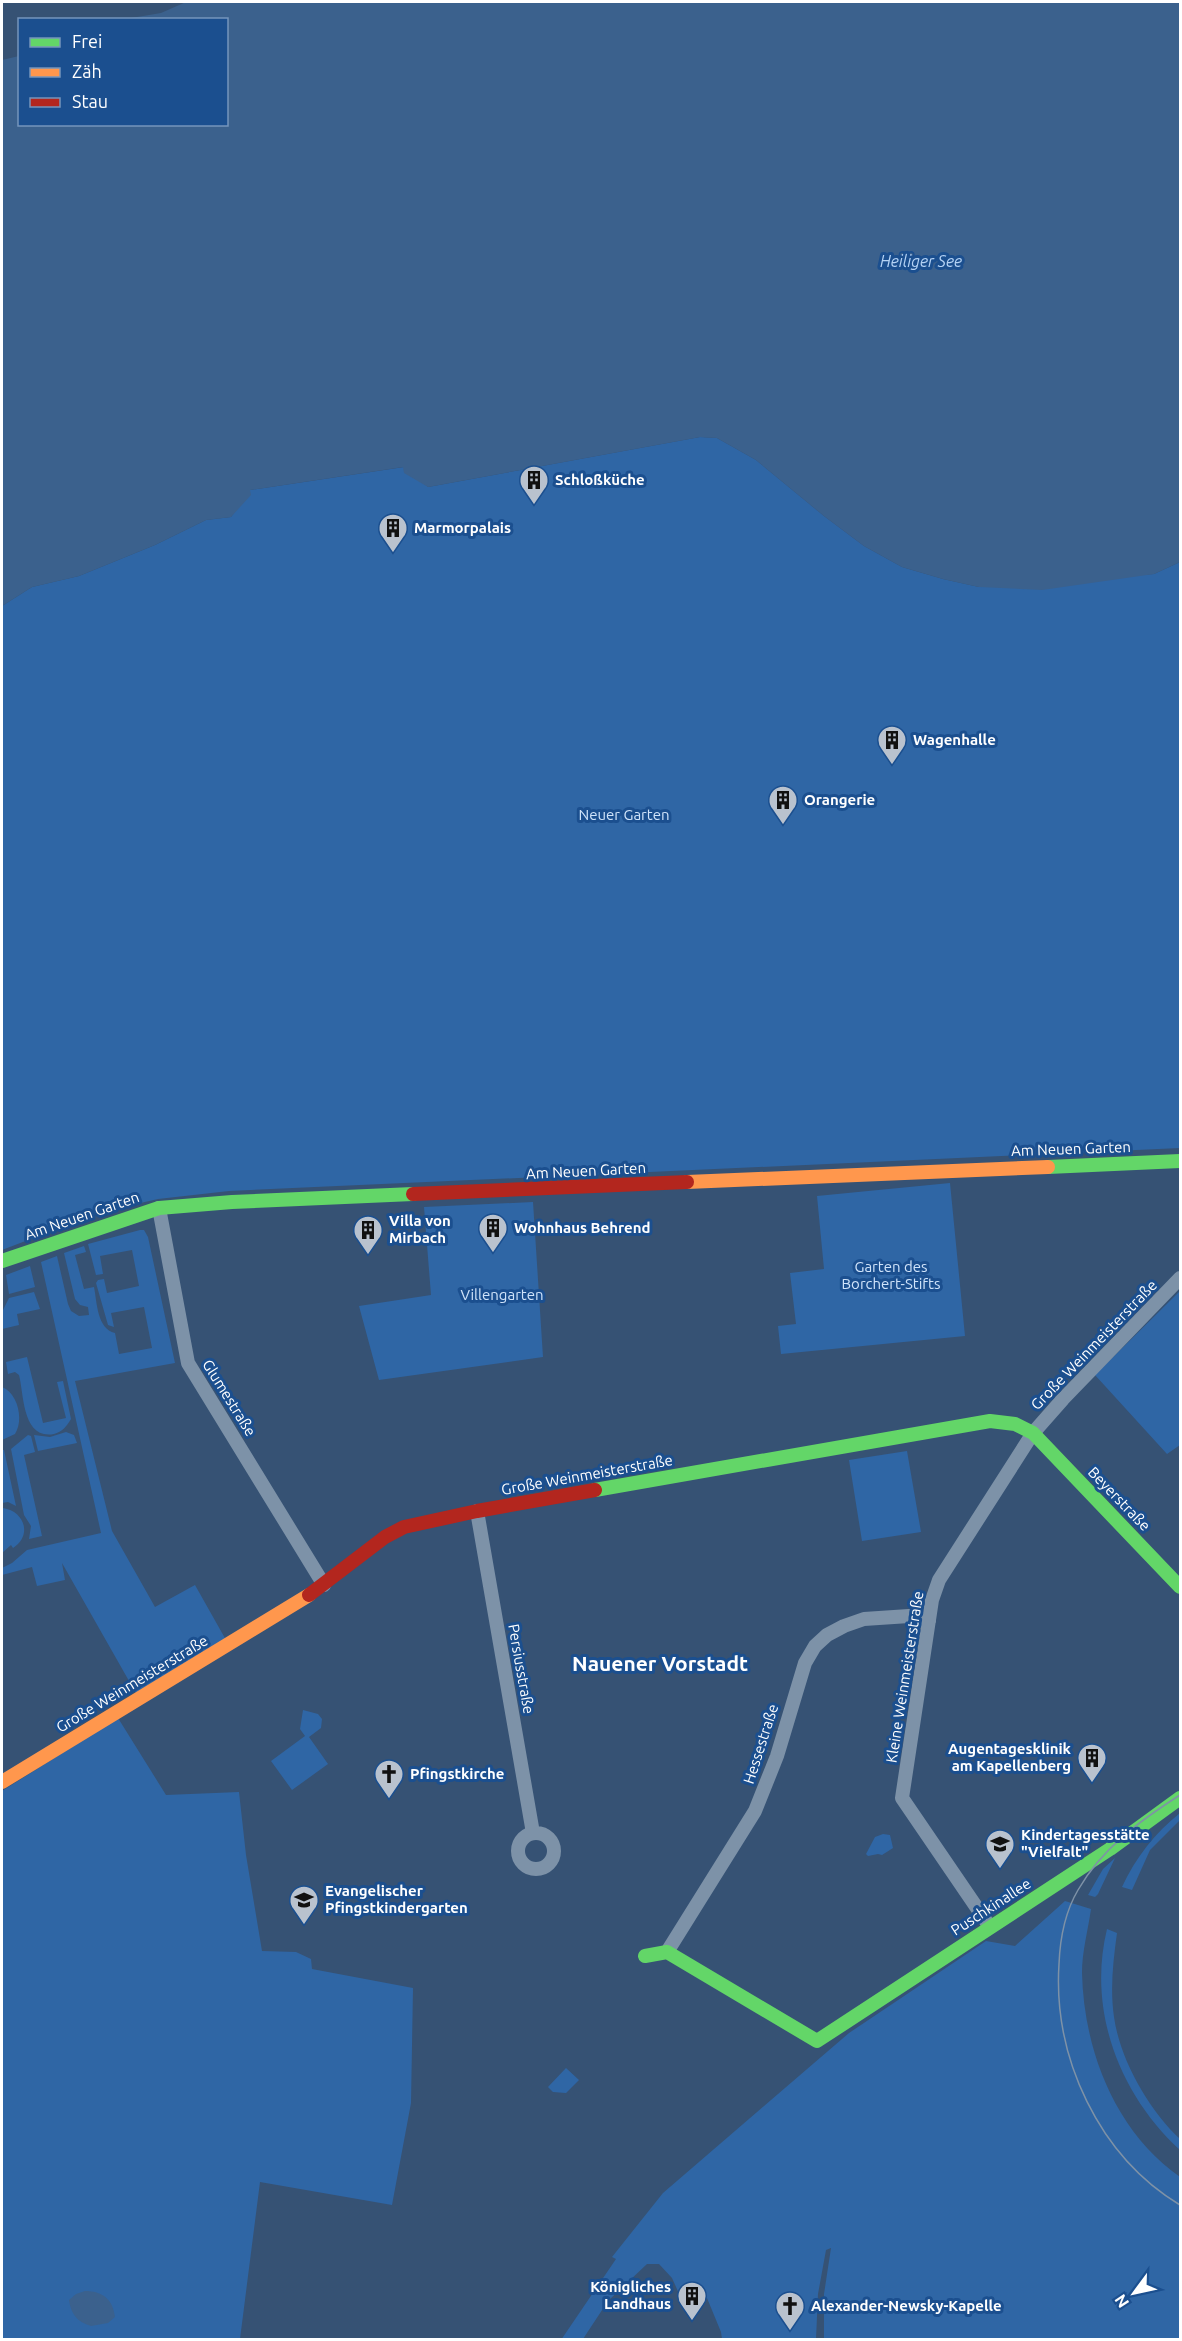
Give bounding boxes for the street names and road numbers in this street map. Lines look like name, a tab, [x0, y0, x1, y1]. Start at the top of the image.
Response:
street label: Am Neuen Garten	[1011, 1138, 1131, 1159]
street label: Am Neuen Garten	[526, 1159, 646, 1182]
street label: Am Neuen Garten	[22, 1188, 141, 1243]
street label: Große Weinmeisterstraße	[1027, 1276, 1160, 1413]
street label: Glumestraße	[199, 1356, 260, 1439]
street label: Große Weinmeisterstraße	[500, 1451, 674, 1498]
street label: Beyerstraße	[1085, 1463, 1154, 1534]
street label: Kleine Weinmeisterstraße	[883, 1590, 926, 1764]
street label: Persiusstraße	[505, 1623, 538, 1715]
street label: Große Weinmeisterstraße	[53, 1632, 211, 1736]
street label: Hessestraße	[740, 1702, 781, 1786]
street label: Puschkinallee	[948, 1875, 1034, 1939]

